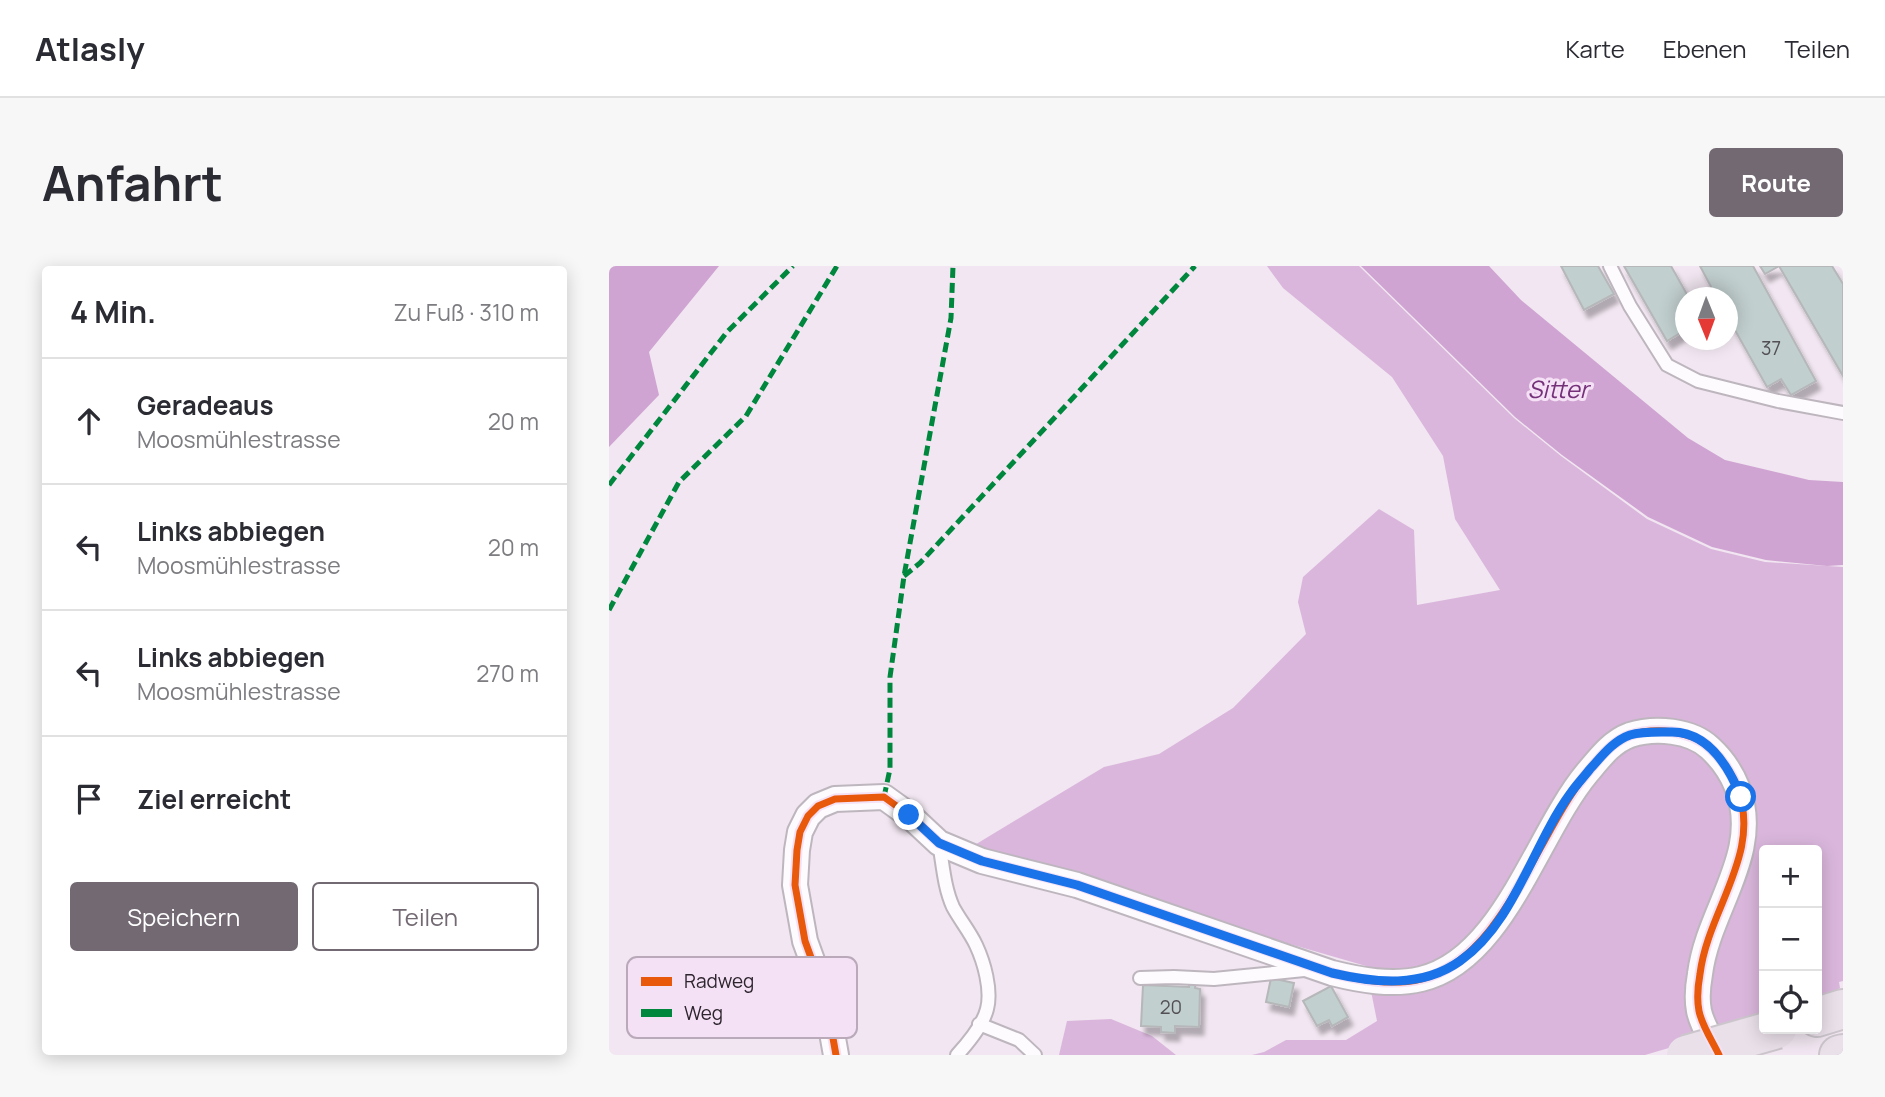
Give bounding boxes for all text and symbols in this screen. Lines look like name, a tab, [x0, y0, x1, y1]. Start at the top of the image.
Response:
text: Atlasly	[35, 26, 145, 71]
text: Karte	[1565, 32, 1625, 65]
text: Ebenen	[1663, 32, 1746, 65]
text: Teilen	[1784, 32, 1850, 65]
button: Route	[1709, 148, 1843, 217]
text: Anfahrt	[42, 149, 223, 216]
north arrow	[1675, 287, 1738, 350]
text: 4 Min.	[70, 291, 156, 332]
text: Zu Fuß · 310 m	[393, 296, 539, 328]
house number: 37	[1761, 335, 1781, 361]
water label: Sitter	[1528, 372, 1592, 405]
text: Geradeaus	[137, 387, 273, 423]
icon: ahead	[70, 402, 108, 440]
text: 20 m	[488, 405, 539, 437]
text: Moosmühlestrasse	[137, 423, 341, 455]
text: Links abbiegen	[137, 513, 325, 549]
icon: left	[70, 528, 108, 566]
text: 20 m	[488, 531, 539, 563]
text: Moosmühlestrasse	[137, 549, 341, 581]
text: Links abbiegen	[137, 639, 325, 675]
icon: left	[70, 654, 108, 692]
text: 270 m	[476, 657, 539, 689]
text: Moosmühlestrasse	[137, 675, 341, 707]
icon: arrive	[70, 780, 108, 818]
text: Ziel erreicht	[137, 781, 291, 817]
route start	[1725, 781, 1756, 812]
route end	[893, 799, 924, 830]
map controls	[1759, 845, 1822, 1034]
button: +	[1759, 845, 1822, 908]
button: Speichern	[70, 882, 298, 951]
button: Teilen	[312, 882, 539, 951]
button: −	[1759, 908, 1822, 971]
legend	[627, 957, 857, 1038]
text: Radweg	[684, 968, 754, 994]
button: locate	[1759, 971, 1822, 1034]
house number: 20	[1160, 994, 1182, 1020]
text: Weg	[684, 1000, 723, 1026]

